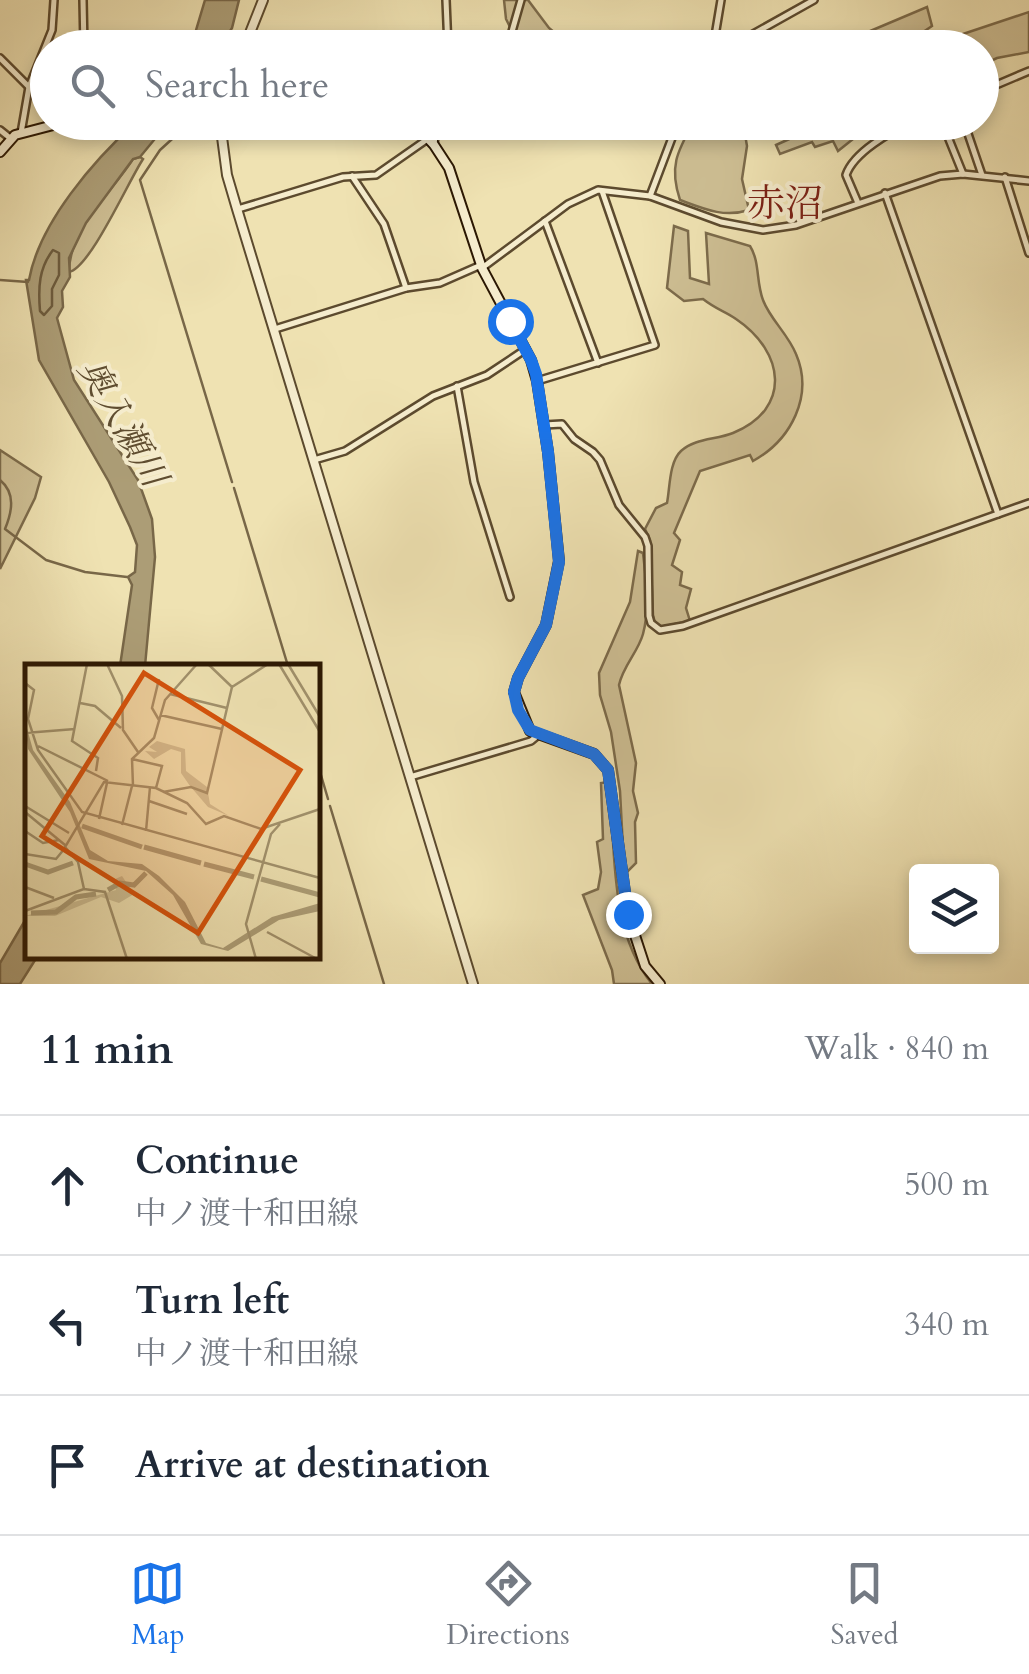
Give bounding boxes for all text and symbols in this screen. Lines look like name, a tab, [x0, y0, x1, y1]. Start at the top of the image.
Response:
search box	[30, 30, 999, 140]
icon: search	[65, 58, 120, 113]
text: Search here	[145, 59, 329, 111]
district label: 赤沼	[747, 178, 823, 230]
route start	[488, 299, 534, 345]
water label: 奥入瀬川	[66, 350, 180, 499]
inset map	[25, 664, 320, 959]
map controls	[909, 864, 999, 954]
button: layers	[909, 864, 999, 954]
route end	[606, 892, 652, 938]
text: 11 min	[40, 1021, 173, 1078]
text: Walk · 840 m	[804, 1027, 989, 1071]
text: Continue	[135, 1135, 299, 1187]
icon: ahead	[40, 1158, 95, 1213]
text: 500 m	[904, 1163, 989, 1207]
text: 中ノ渡十和田線	[135, 1192, 359, 1236]
text: Turn left	[135, 1275, 289, 1327]
icon: left	[40, 1298, 95, 1353]
text: 340 m	[904, 1303, 989, 1347]
text: 中ノ渡十和田線	[135, 1332, 359, 1376]
icon: arrive	[40, 1438, 95, 1493]
text: Arrive at destination	[135, 1439, 490, 1491]
tab: Map	[130, 1556, 185, 1654]
tab: Directions	[446, 1556, 570, 1654]
tab: Saved	[831, 1556, 899, 1654]

